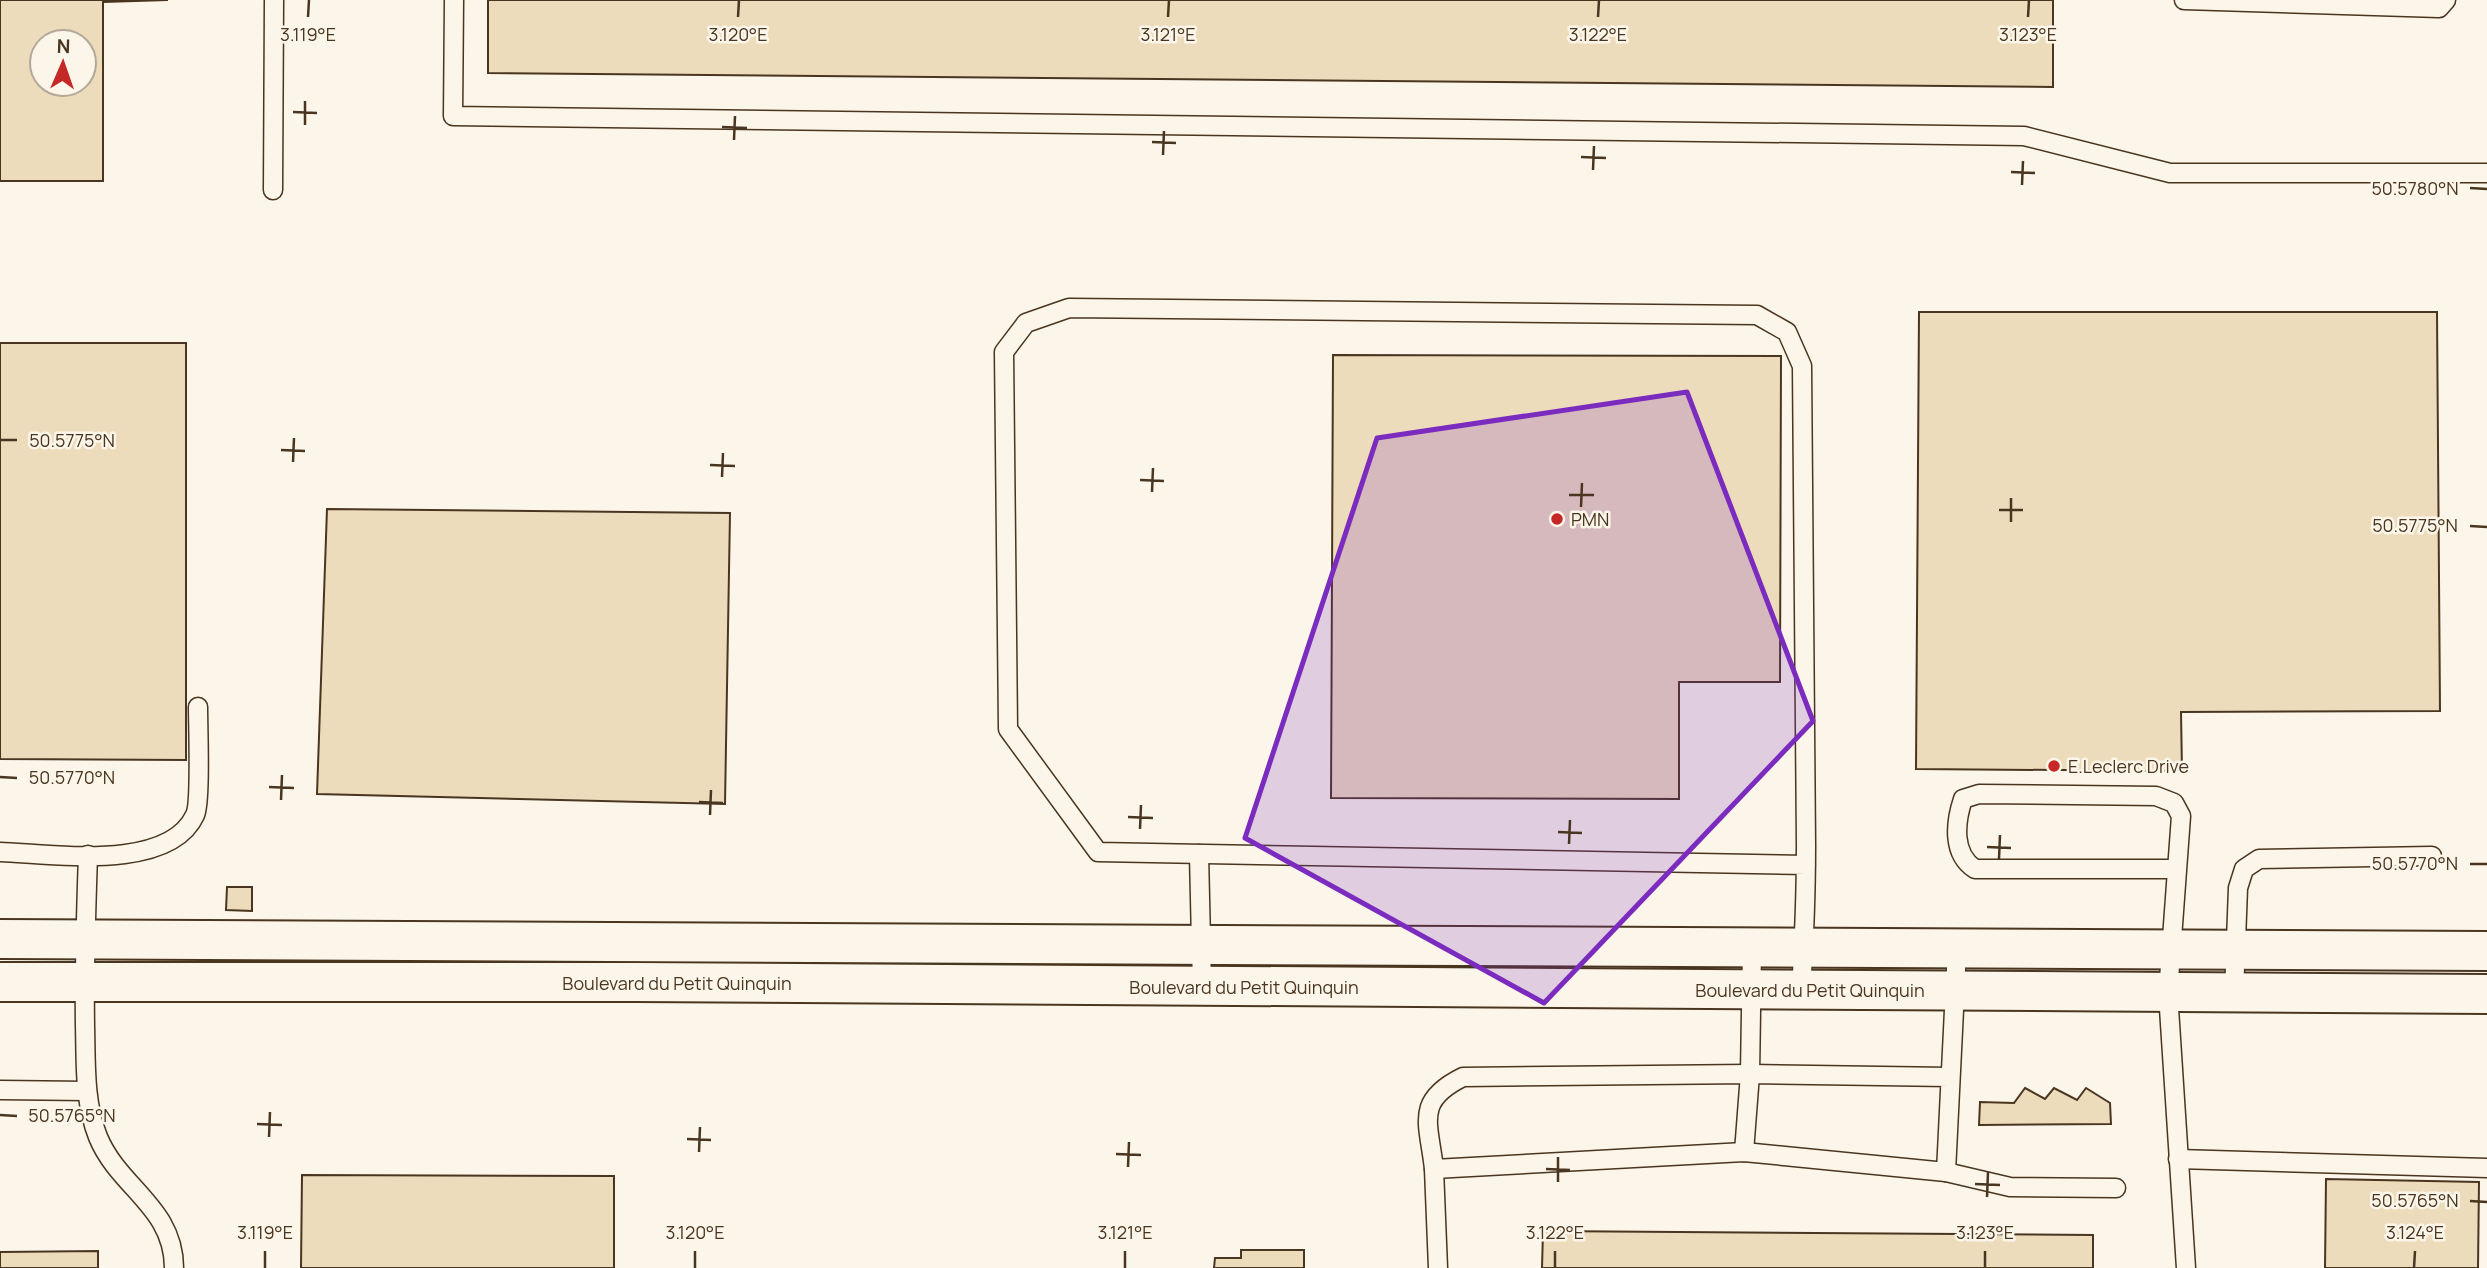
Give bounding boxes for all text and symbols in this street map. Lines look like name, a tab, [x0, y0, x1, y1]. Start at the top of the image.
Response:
text: 3.119°E	[280, 22, 336, 46]
text: 3.120°E	[709, 22, 767, 46]
text: 3.121°E	[1140, 22, 1196, 46]
text: 3.122°E	[1569, 22, 1627, 46]
text: 3.123°E	[1999, 22, 2057, 46]
north arrow	[28, 28, 98, 98]
text: N	[56, 33, 71, 59]
text: 50.5780°N	[2371, 176, 2459, 200]
text: 50.5775°N	[29, 428, 115, 452]
place label: PMN	[1571, 507, 1609, 531]
marker: PMN	[1549, 511, 1565, 527]
text: 50.5775°N	[2372, 513, 2458, 537]
place label: E.Leclerc Drive	[2068, 754, 2189, 778]
marker: E.Leclerc Drive	[2046, 758, 2062, 774]
text: 50.5770°N	[29, 765, 115, 789]
text: 50.5770°N	[2372, 851, 2458, 875]
street label: Boulevard du Petit Quinquin	[562, 971, 792, 995]
street label: Boulevard du Petit Quinquin	[1129, 975, 1359, 999]
street label: Boulevard du Petit Quinquin	[1695, 978, 1925, 1002]
text: 50.5765°N	[28, 1103, 116, 1127]
text: 50.5765°N	[2371, 1188, 2459, 1212]
text: 3.119°E	[237, 1220, 293, 1244]
text: 3.120°E	[666, 1220, 724, 1244]
text: 3.121°E	[1097, 1220, 1153, 1244]
text: 3.122°E	[1526, 1220, 1584, 1244]
text: 3.123°E	[1956, 1220, 2014, 1244]
text: 3.124°E	[2386, 1220, 2444, 1244]

